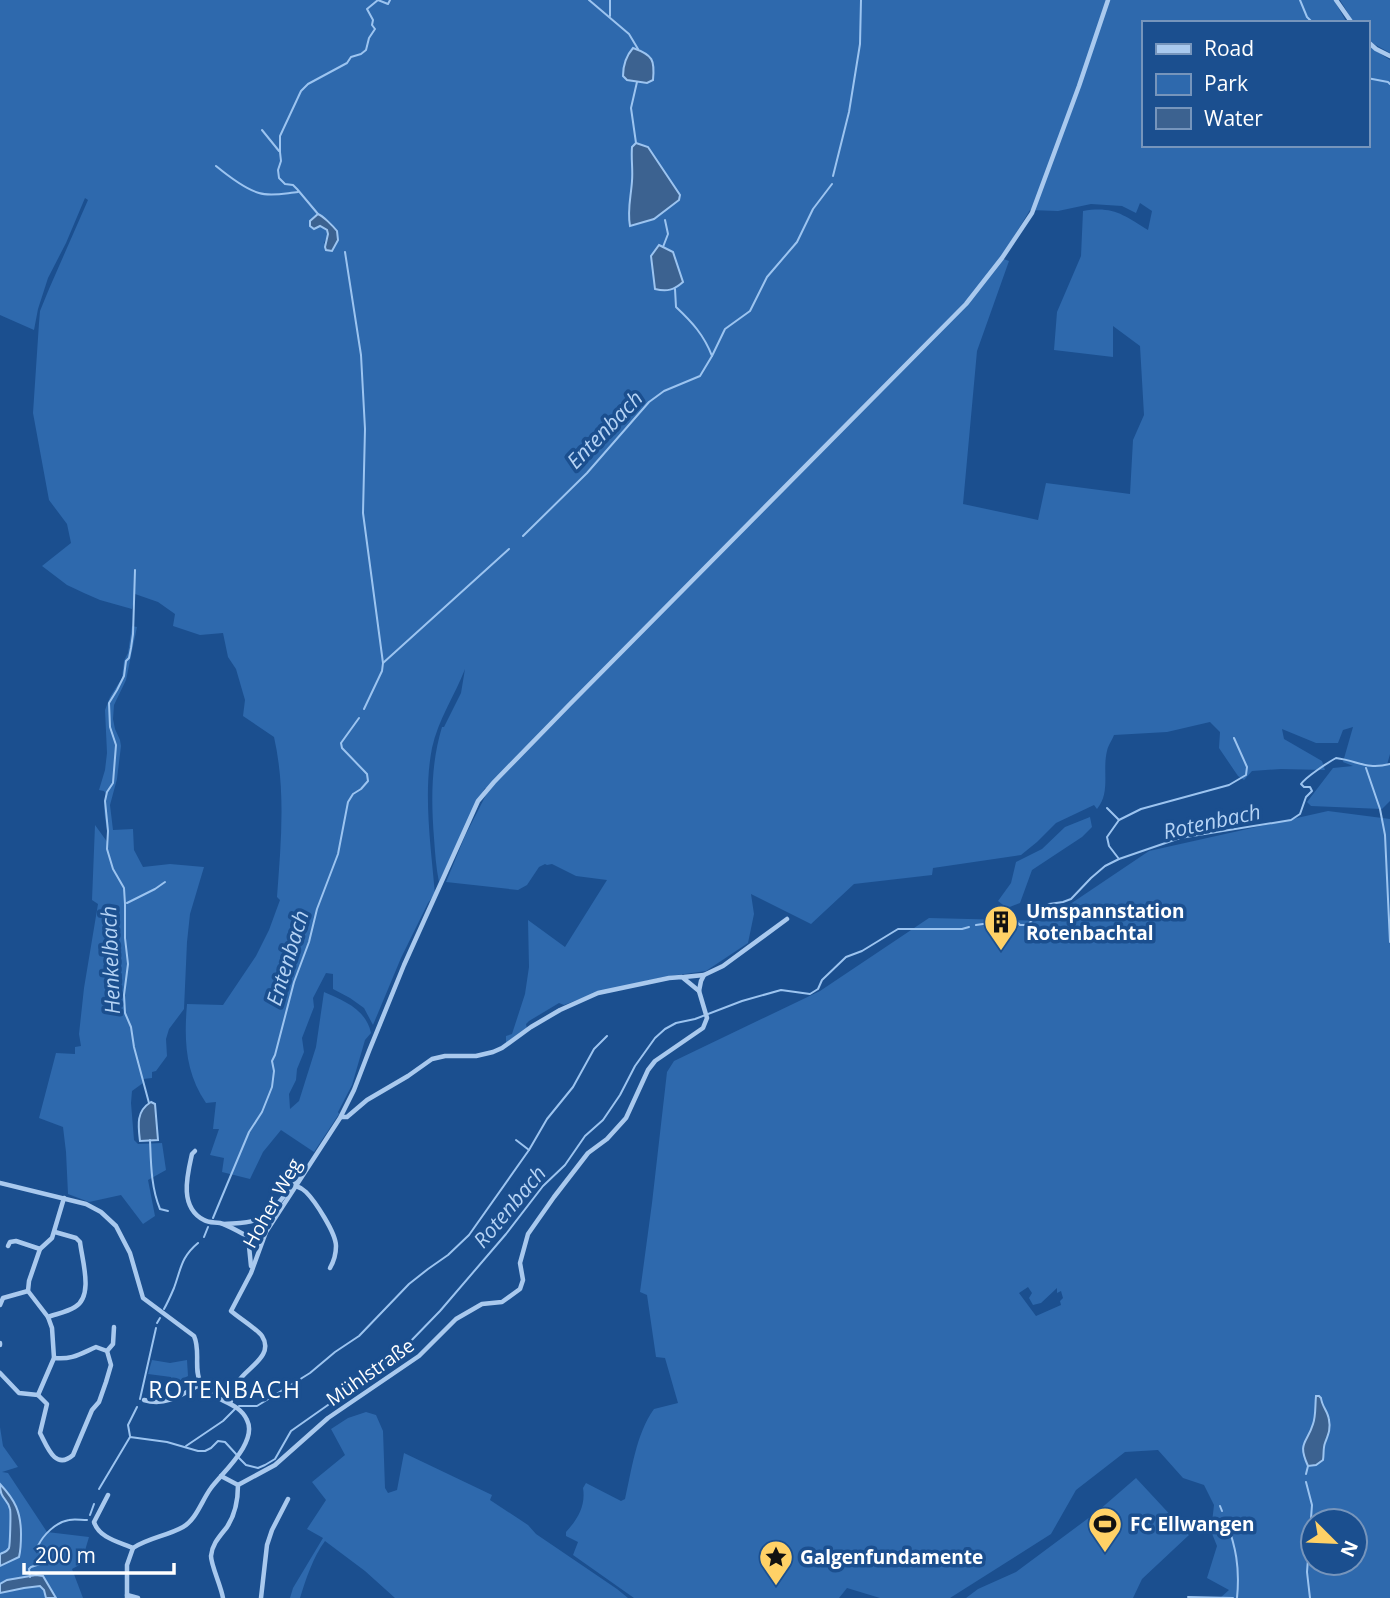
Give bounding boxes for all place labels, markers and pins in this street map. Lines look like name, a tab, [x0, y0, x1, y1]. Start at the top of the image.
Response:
place label: Umspannstation Rotenbachtal	[1026, 898, 1184, 946]
building icon: Umspannstation Rotenbachtal	[982, 903, 1020, 952]
sports icon: FC Ellwangen	[1086, 1505, 1124, 1554]
place label: FC Ellwangen	[1130, 1511, 1254, 1537]
place icon: Galgenfundamente	[757, 1538, 795, 1587]
place label: Galgenfundamente	[800, 1544, 983, 1570]

